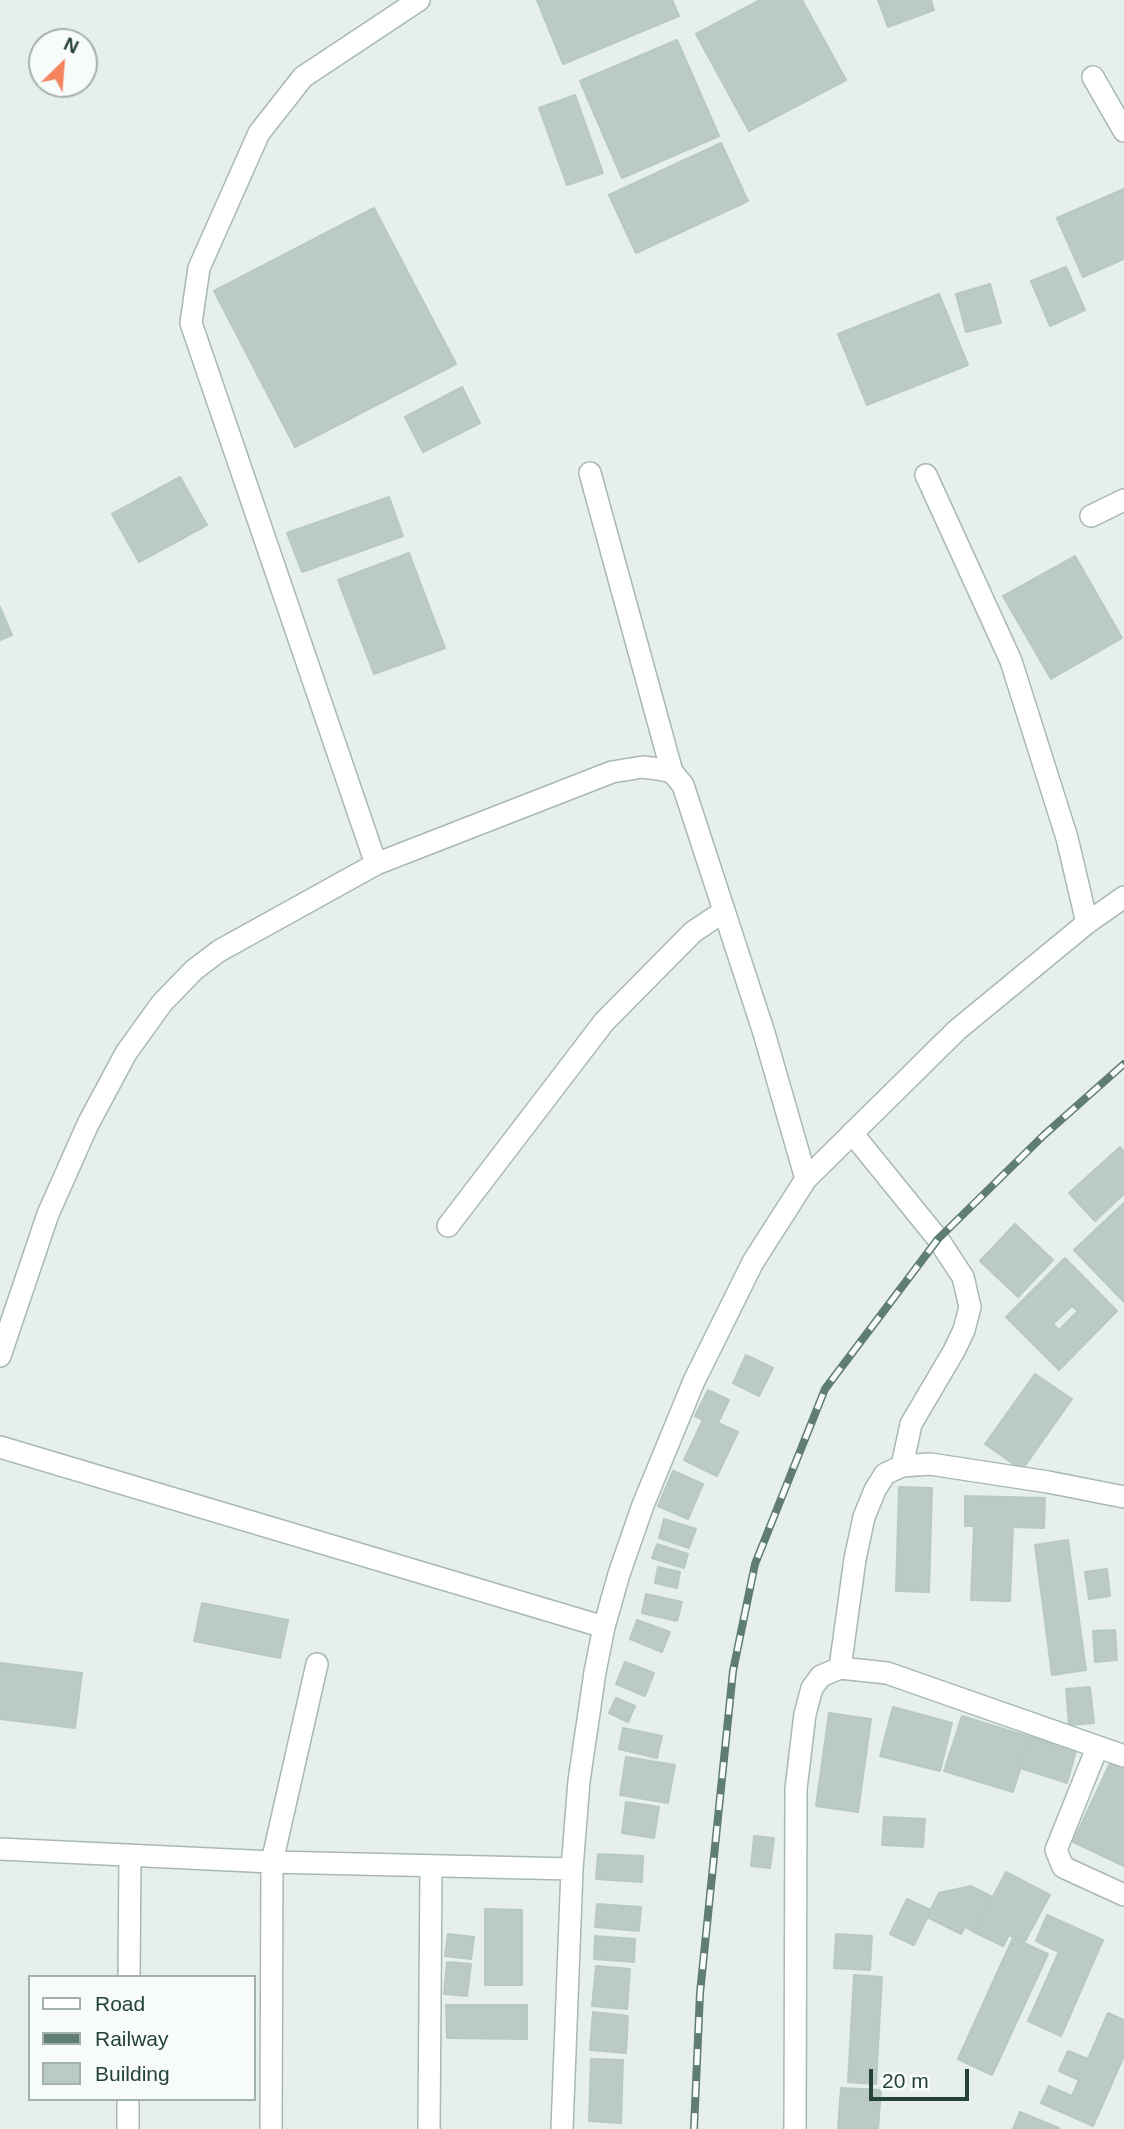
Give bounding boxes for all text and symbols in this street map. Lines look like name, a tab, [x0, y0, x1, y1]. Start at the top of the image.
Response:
north arrow	[28, 28, 98, 98]
text: N	[61, 33, 82, 58]
legend	[28, 1975, 256, 2101]
text: Road	[95, 1992, 145, 2015]
text: Railway	[95, 2027, 169, 2050]
scale bar	[872, 2056, 972, 2100]
text: Building	[95, 2062, 170, 2085]
text: 20 m	[882, 2069, 929, 2092]

